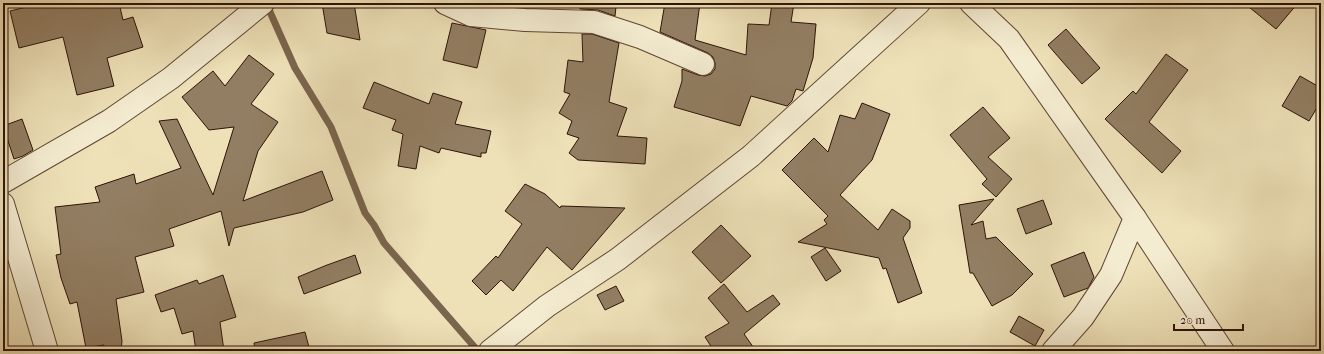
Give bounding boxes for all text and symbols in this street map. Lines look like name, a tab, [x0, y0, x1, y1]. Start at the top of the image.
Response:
scale bar	[1174, 306, 1243, 332]
text: 20 m	[1180, 313, 1205, 327]

